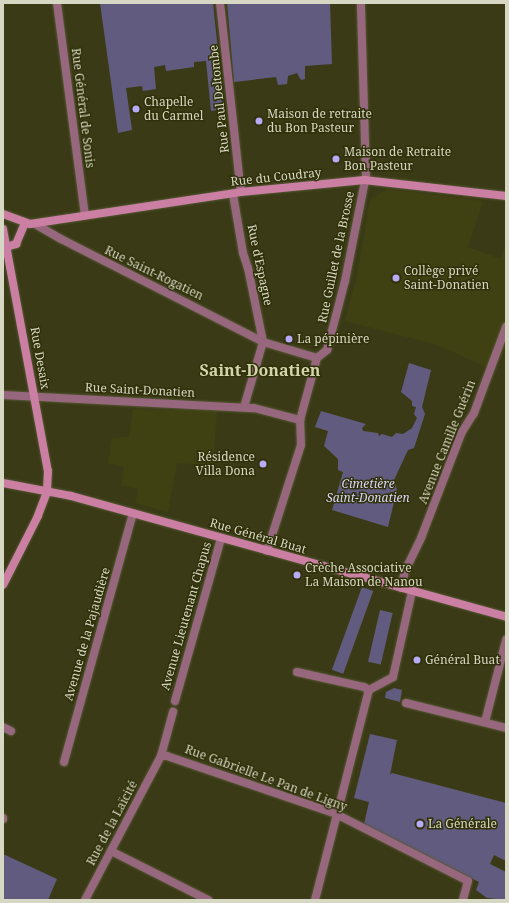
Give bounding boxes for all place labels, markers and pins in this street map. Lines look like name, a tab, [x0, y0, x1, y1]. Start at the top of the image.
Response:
place label: Chapelle du Carmel	[144, 95, 203, 123]
marker: Chapelle du Carmel	[131, 104, 141, 114]
place label: Maison de retraite du Bon Pasteur	[267, 107, 372, 135]
marker: Maison de retraite du Bon Pasteur	[254, 116, 264, 126]
place label: Maison de Retraite Bon Pasteur	[344, 145, 451, 173]
marker: Maison de Retraite Bon Pasteur	[331, 154, 341, 164]
place label: Collège privé Saint-Donatien	[404, 264, 489, 292]
marker: Collège privé Saint-Donatien	[391, 273, 401, 283]
place label: La pépinière	[297, 332, 369, 346]
marker: La pépinière	[284, 334, 294, 344]
place label: Résidence Villa Dona	[196, 450, 255, 478]
marker: Résidence Villa Dona	[258, 459, 268, 469]
place label: Crèche Associative La Maison de Nanou	[305, 561, 423, 589]
marker: Crèche Associative La Maison de Nanou	[292, 570, 302, 580]
place label: Général Buat	[425, 653, 500, 667]
marker: Général Buat	[412, 655, 422, 665]
place label: La Générale	[428, 817, 497, 831]
marker: La Générale	[415, 819, 425, 829]

